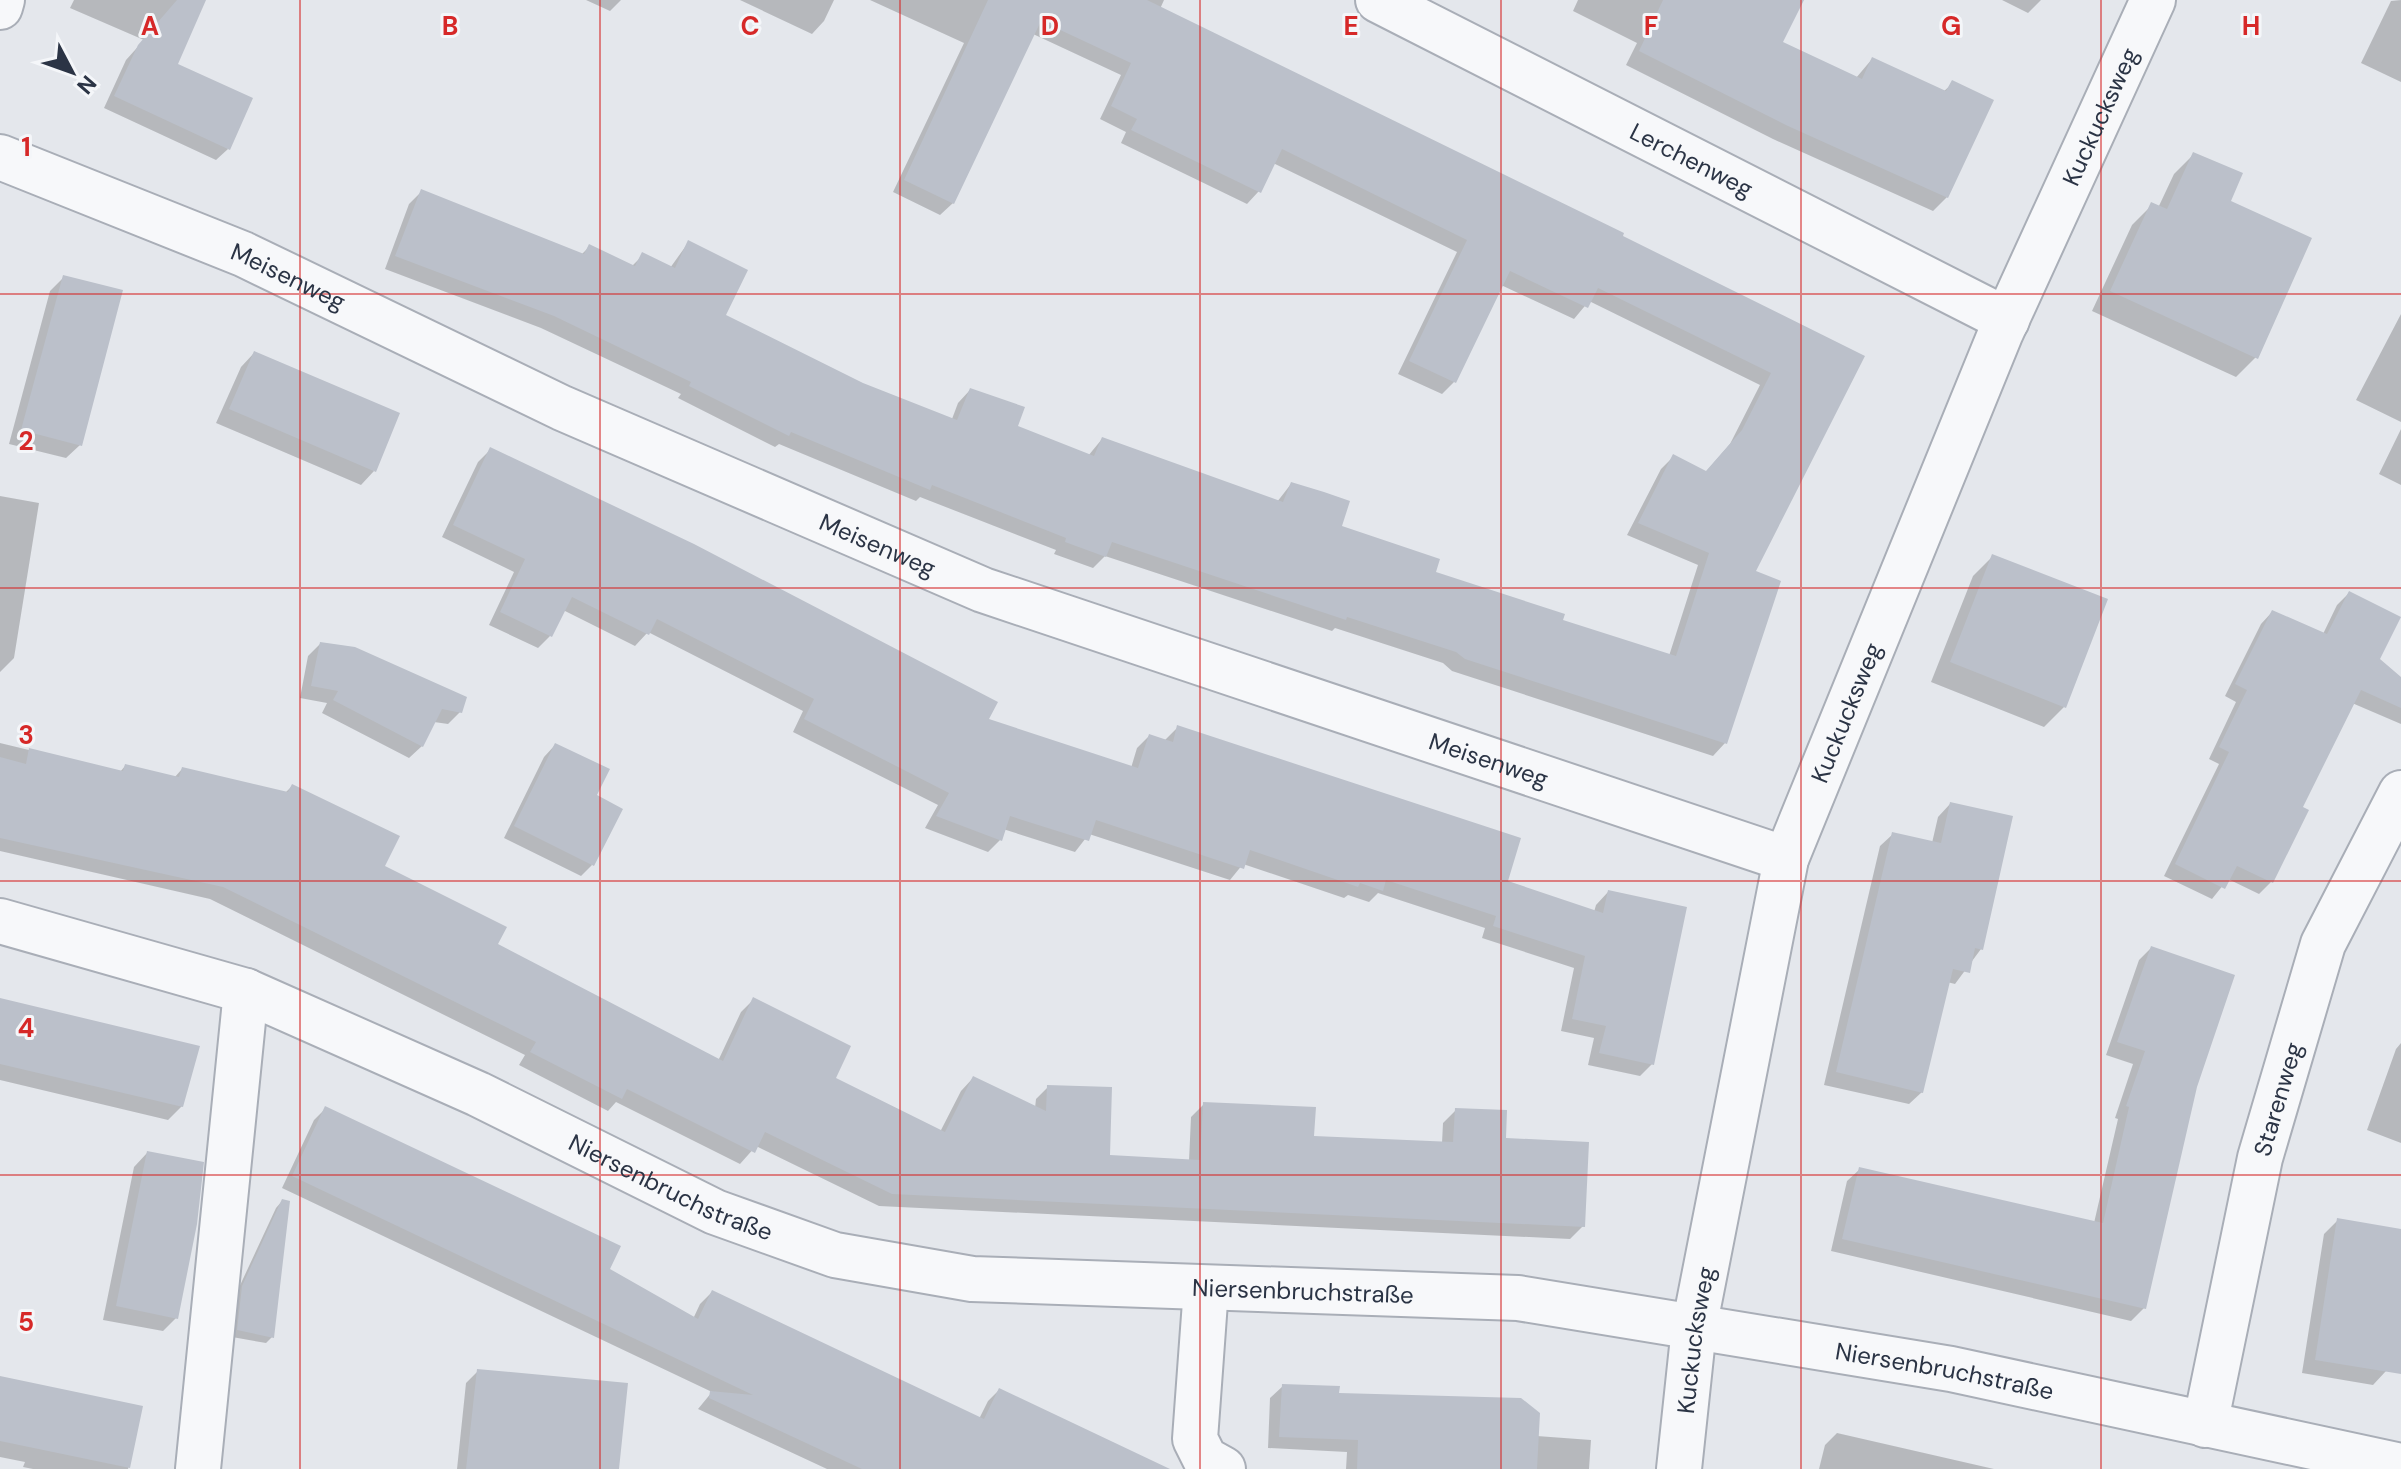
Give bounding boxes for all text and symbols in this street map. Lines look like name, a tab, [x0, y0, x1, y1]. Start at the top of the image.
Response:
text: A	[141, 9, 159, 43]
text: B	[442, 9, 458, 43]
text: C	[740, 9, 760, 43]
text: D	[1041, 9, 1059, 43]
text: E	[1343, 9, 1359, 43]
text: F	[1644, 9, 1658, 43]
text: G	[1941, 9, 1961, 43]
text: H	[2242, 9, 2260, 43]
north arrow	[32, 32, 112, 112]
street label: Kuckucksweg	[2055, 42, 2145, 190]
text: N	[71, 69, 103, 100]
street label: Lerchenweg	[1625, 115, 1758, 204]
text: 1	[21, 130, 31, 164]
street label: Meisenweg	[226, 235, 351, 317]
text: 2	[18, 424, 34, 458]
street label: Meisenweg	[815, 506, 941, 583]
street label: Kuckucksweg	[1803, 638, 1888, 787]
text: 3	[18, 718, 34, 752]
street label: Meisenweg	[1425, 725, 1553, 794]
text: 4	[18, 1011, 34, 1045]
street label: Starenweg	[2246, 1039, 2309, 1160]
street label: Niersenbruchstraße	[564, 1126, 777, 1247]
street label: Kuckucksweg	[1669, 1264, 1721, 1415]
street label: Niersenbruchstraße	[1192, 1271, 1414, 1310]
text: 5	[18, 1305, 34, 1339]
street label: Niersenbruchstraße	[1833, 1335, 2057, 1406]

